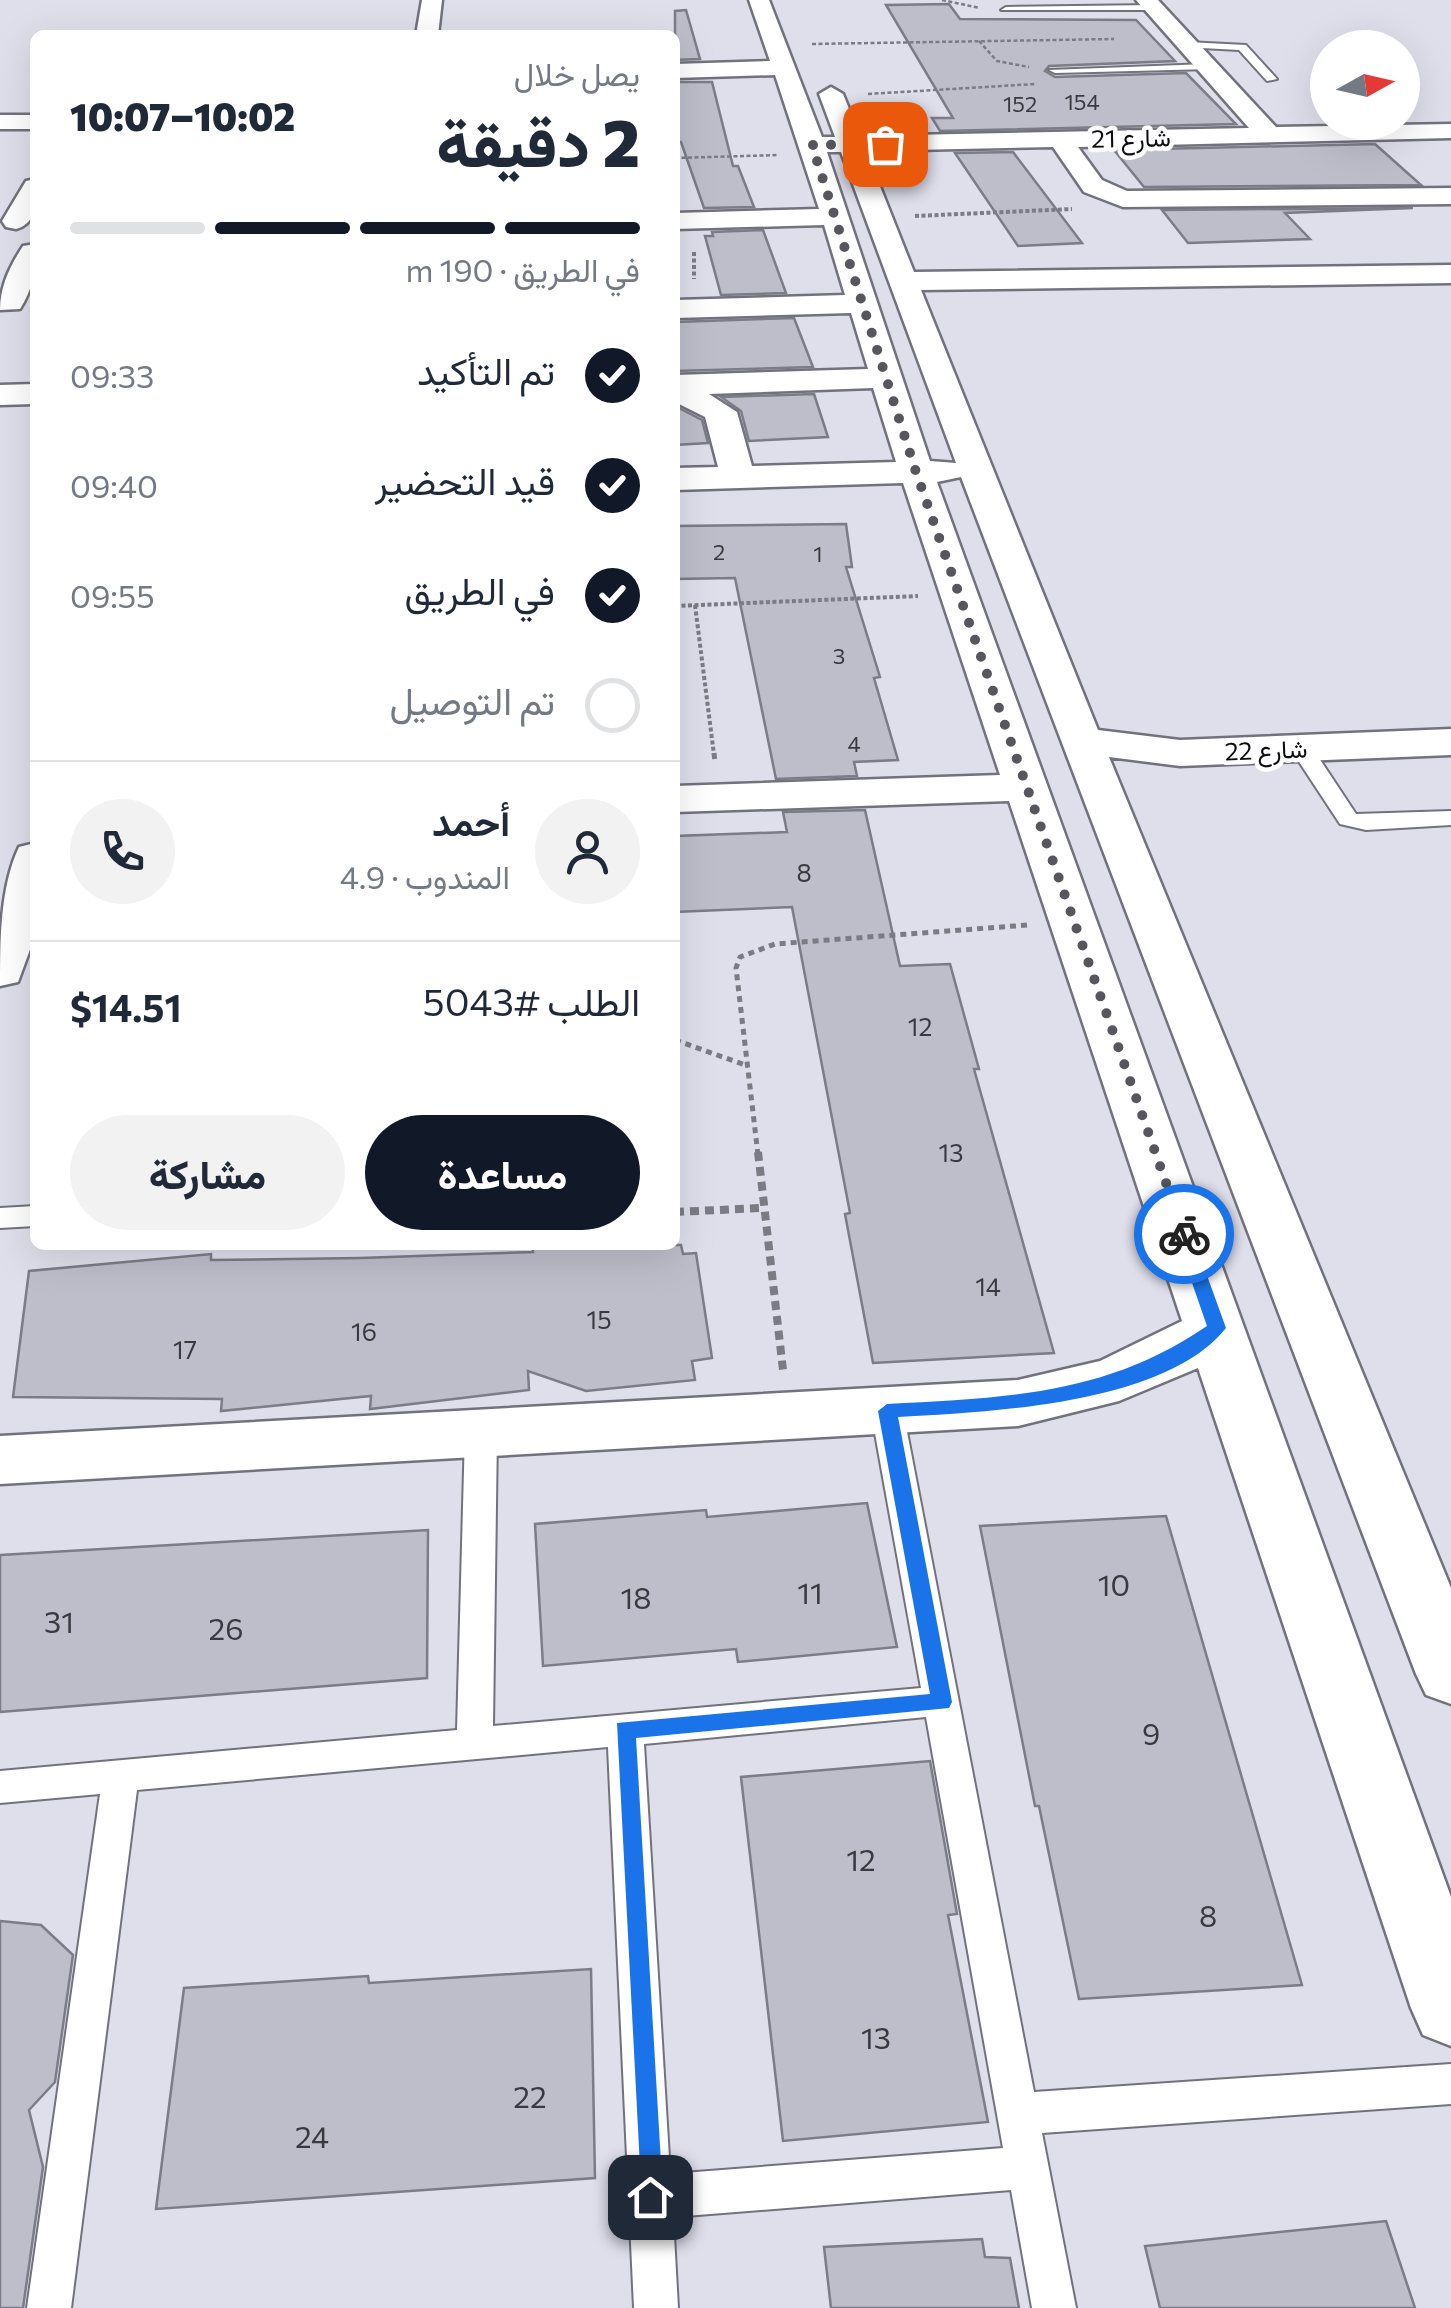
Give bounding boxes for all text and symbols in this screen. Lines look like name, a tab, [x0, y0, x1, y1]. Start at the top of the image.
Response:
north arrow	[1310, 30, 1420, 140]
map controls	[1310, 30, 1420, 140]
text: يصل خلال	[514, 53, 640, 93]
house number: 154	[1064, 88, 1100, 115]
house number: 152	[1003, 90, 1037, 117]
text: 10:02–10:07	[70, 92, 295, 139]
text: 2 دقيقة	[436, 101, 640, 180]
pin	[843, 102, 928, 187]
icon: bag	[858, 117, 913, 172]
street label: شارع 21	[1091, 121, 1171, 156]
text: في الطريق · 190 m	[405, 249, 640, 289]
text: تم التأكيد	[417, 346, 555, 393]
icon: check	[585, 348, 640, 403]
text: 09:33	[70, 355, 154, 395]
text: قيد التحضير	[375, 456, 555, 503]
icon: check	[585, 458, 640, 513]
text: 09:40	[70, 465, 158, 505]
house number: 2	[713, 538, 725, 565]
house number: 1	[813, 540, 823, 567]
text: في الطريق	[404, 566, 555, 613]
icon: check	[585, 568, 640, 623]
text: 09:55	[70, 575, 155, 615]
house number: 3	[833, 642, 845, 669]
text: تم التوصيل	[389, 676, 555, 723]
house number: 4	[847, 730, 861, 757]
street label: شارع 22	[1224, 733, 1308, 768]
text: أحمد	[432, 797, 510, 844]
button: phone	[70, 799, 175, 904]
button: person	[535, 799, 640, 904]
text: المندوب · 4.9	[340, 856, 510, 896]
house number: 8	[796, 857, 812, 887]
text: الطلب #5043	[423, 977, 640, 1024]
text: $14.51	[70, 983, 182, 1030]
house number: 12	[908, 1011, 932, 1041]
button: مشاركة	[70, 1115, 345, 1230]
button: مساعدة	[365, 1115, 640, 1230]
house number: 13	[939, 1137, 963, 1167]
courier	[1134, 1184, 1234, 1284]
icon: bike	[1157, 1207, 1212, 1262]
house number: 14	[975, 1271, 1001, 1301]
house number: 15	[586, 1304, 612, 1334]
house number: 16	[351, 1316, 377, 1346]
house number: 17	[173, 1334, 197, 1364]
house number: 10	[1098, 1565, 1130, 1602]
house number: 11	[797, 1573, 823, 1610]
house number: 18	[620, 1578, 652, 1615]
house number: 31	[44, 1602, 74, 1639]
house number: 26	[209, 1609, 243, 1646]
house number: 9	[1142, 1714, 1160, 1751]
house number: 12	[846, 1840, 876, 1877]
house number: 8	[1199, 1896, 1217, 1933]
house number: 13	[861, 2018, 891, 2055]
house number: 22	[513, 2077, 547, 2114]
house number: 24	[295, 2117, 329, 2154]
pin	[608, 2155, 693, 2240]
icon: home	[623, 2170, 678, 2225]

